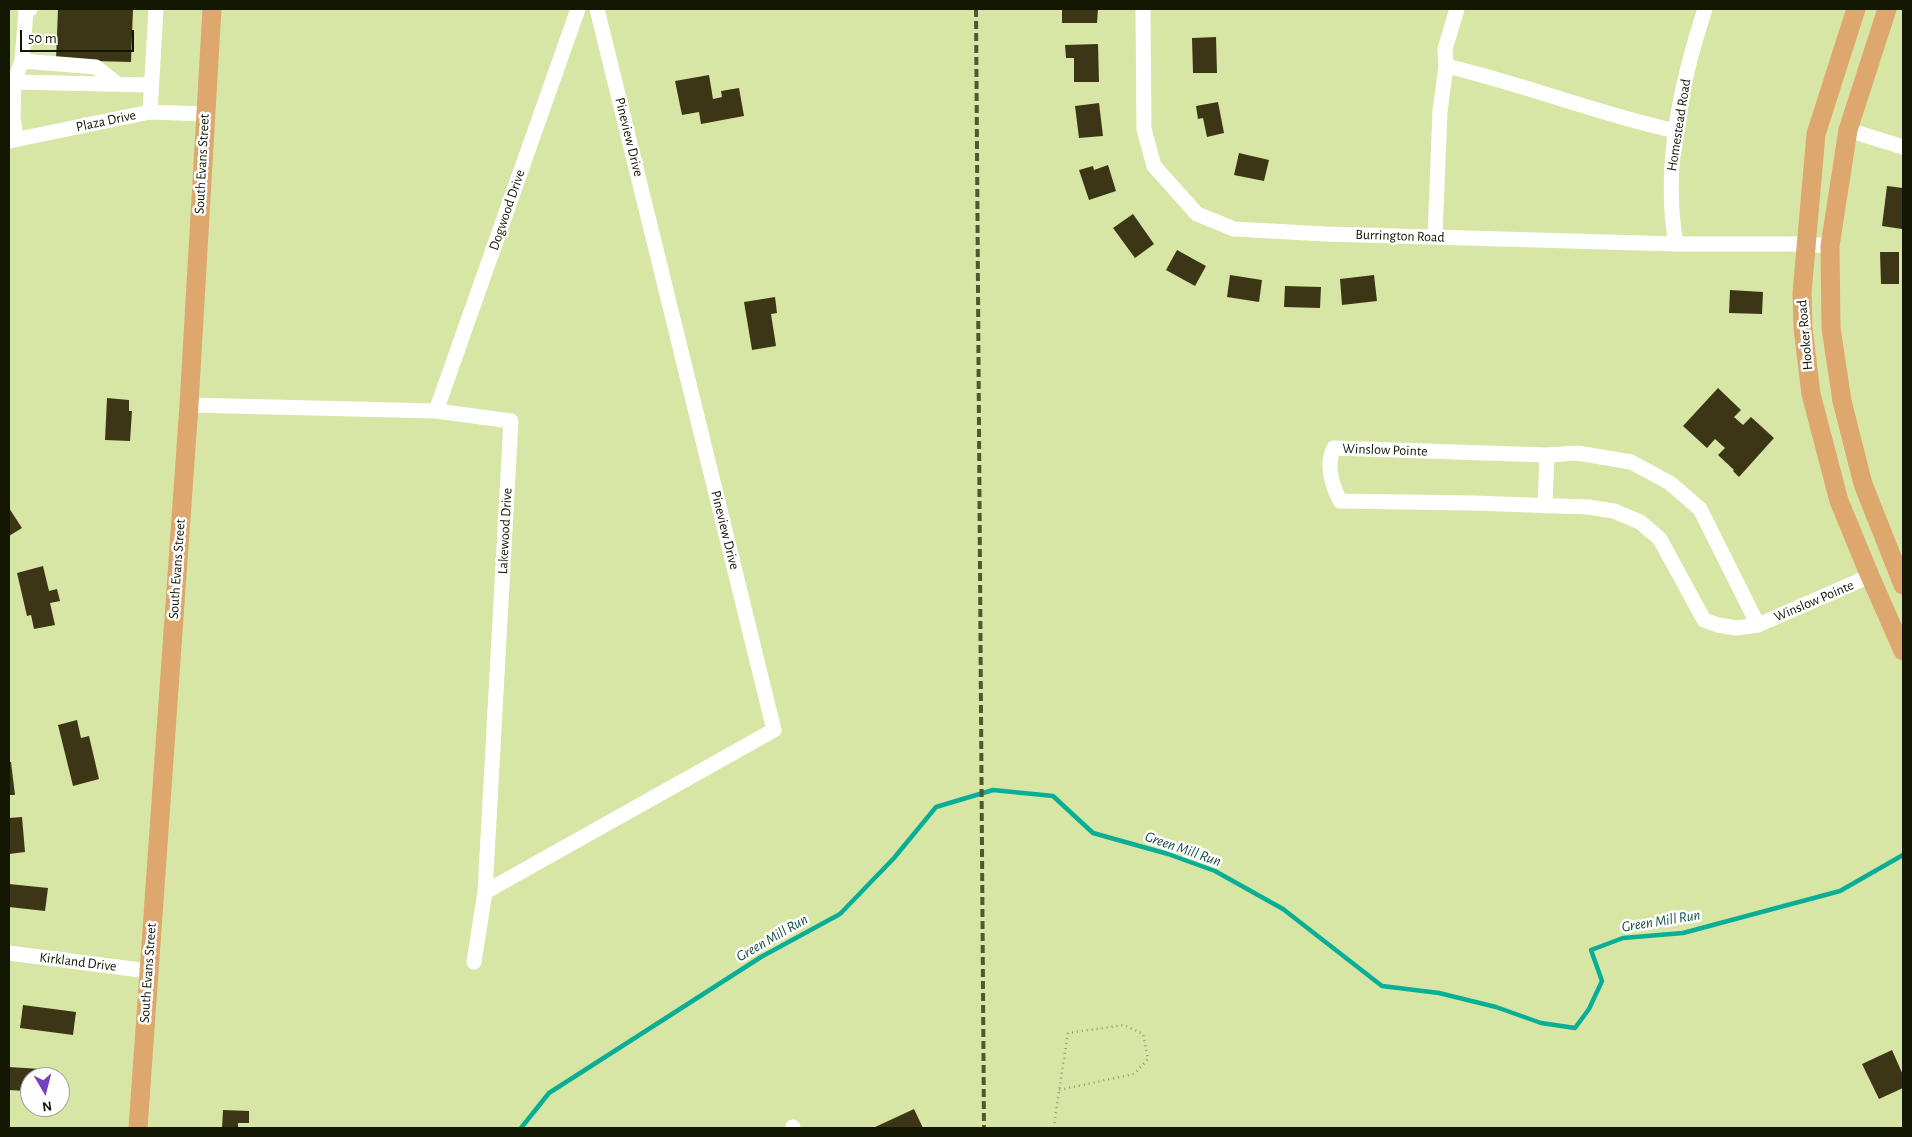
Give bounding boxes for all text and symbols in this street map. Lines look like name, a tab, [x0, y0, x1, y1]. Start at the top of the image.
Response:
scale bar	[22, 20, 136, 52]
text: 50 m	[28, 31, 57, 46]
street label: Homestead Road	[1663, 78, 1695, 172]
street label: Pineview Drive	[611, 96, 647, 178]
street label: Plaza Drive	[74, 106, 138, 136]
street label: South Evans Street	[191, 113, 213, 215]
street label: Dogwood Drive	[485, 167, 529, 253]
street label: Burrington Road	[1355, 226, 1445, 246]
street label: Hooker Road	[1794, 299, 1816, 371]
street label: Winslow Pointe	[1342, 440, 1428, 460]
street label: Lakewood Drive	[494, 487, 516, 575]
street label: Pineview Drive	[707, 489, 743, 571]
street label: South Evans Street	[165, 518, 189, 620]
street label: Winslow Pointe	[1772, 577, 1856, 625]
water label: Green Mill Run	[1142, 828, 1224, 870]
water label: Green Mill Run	[1620, 906, 1702, 936]
water label: Green Mill Run	[733, 910, 811, 966]
street label: South Evans Street	[136, 922, 160, 1024]
street label: Kirkland Drive	[38, 949, 118, 975]
north arrow	[20, 1067, 70, 1117]
text: N	[41, 1098, 53, 1113]

